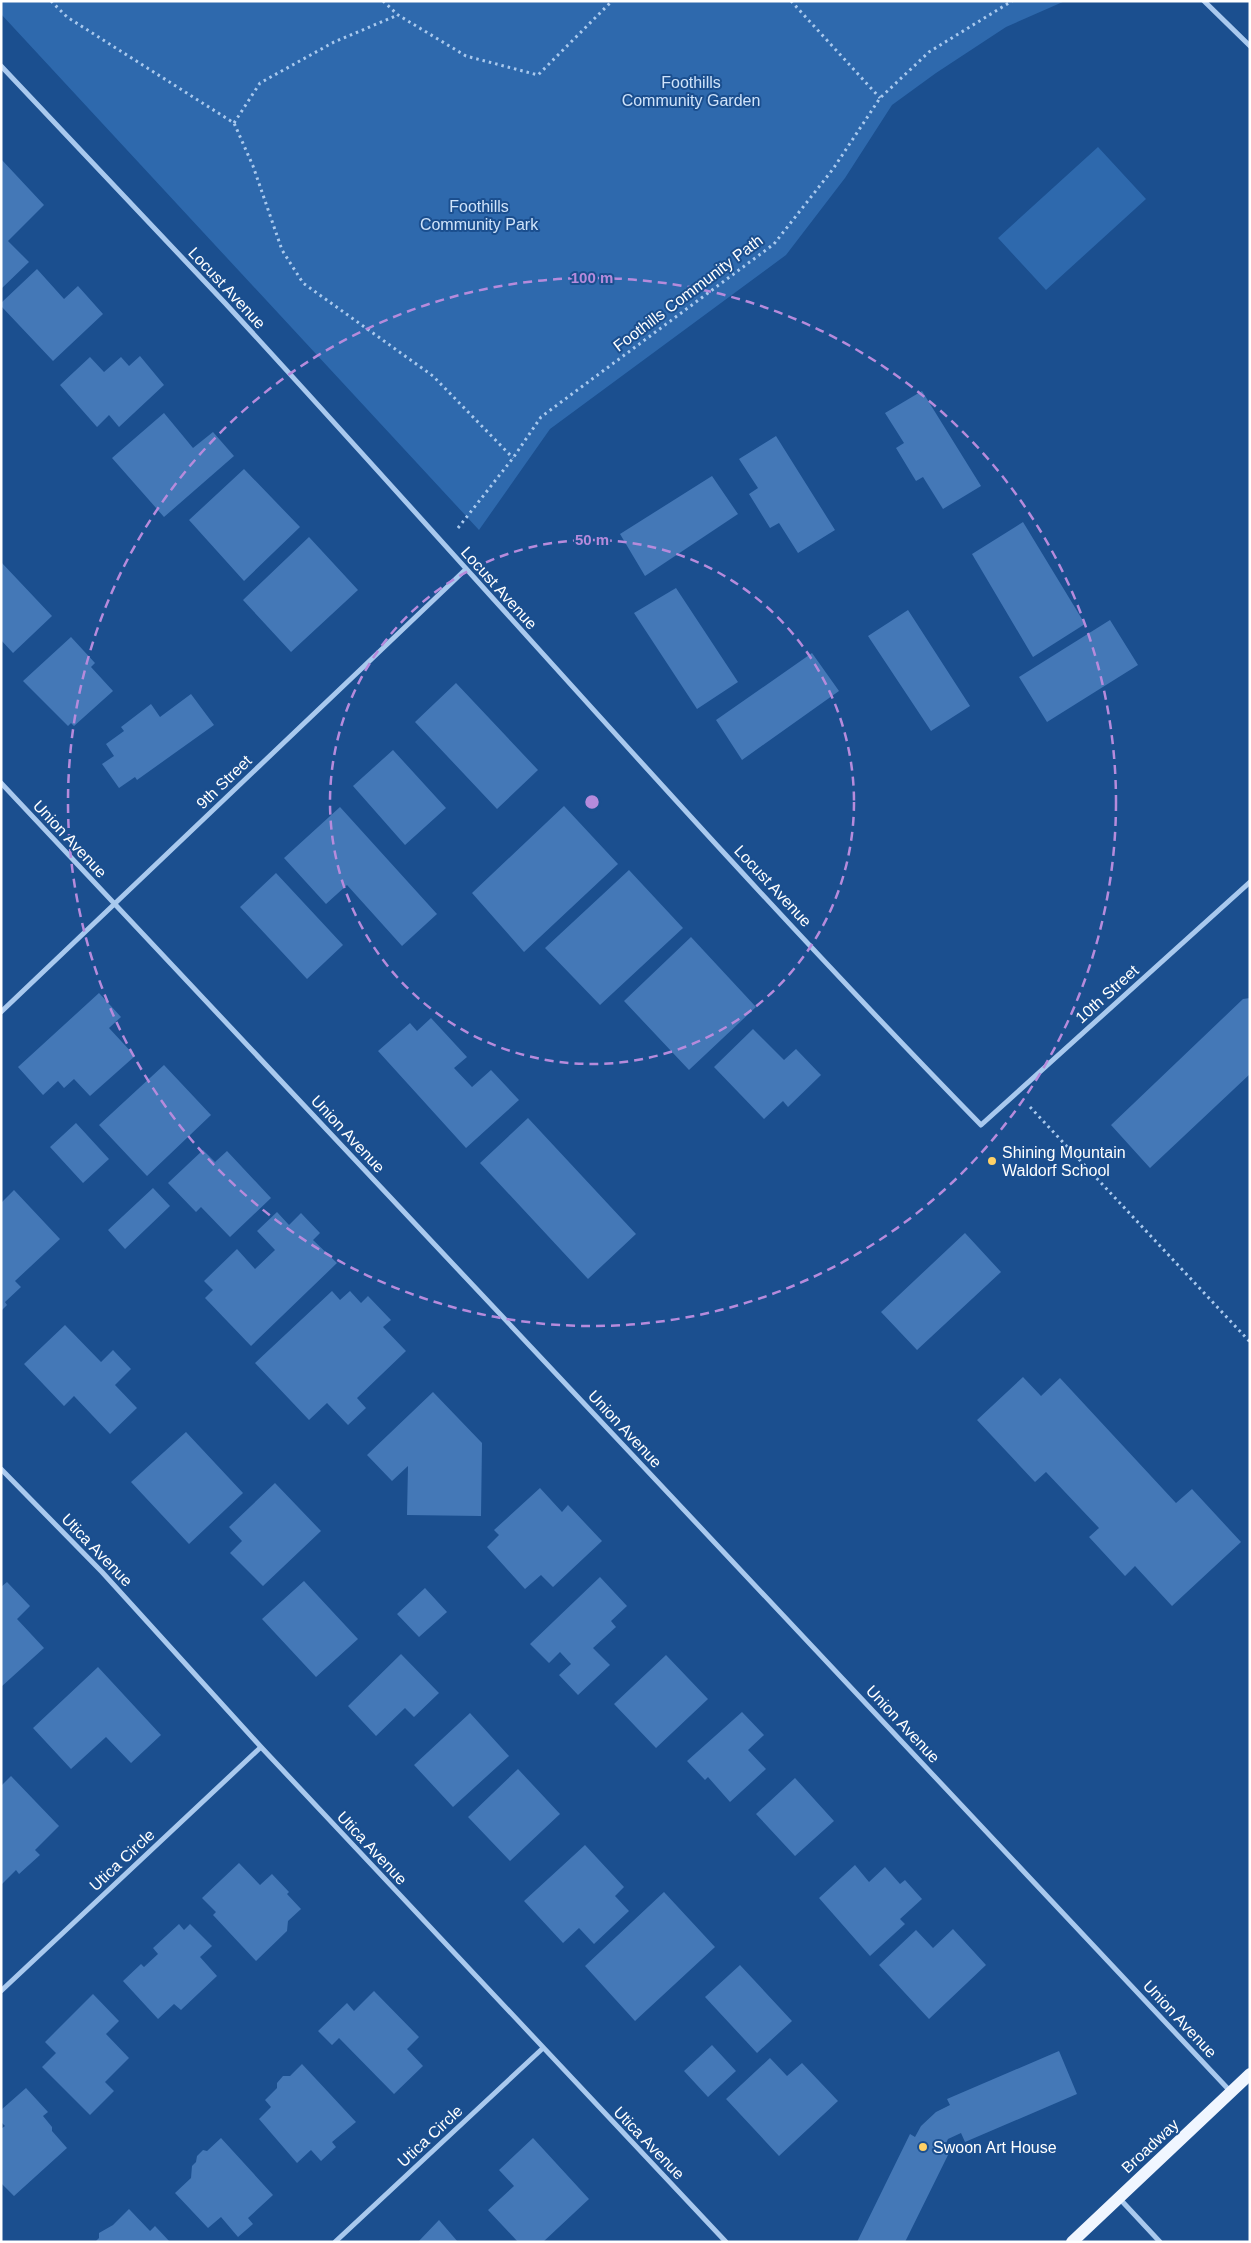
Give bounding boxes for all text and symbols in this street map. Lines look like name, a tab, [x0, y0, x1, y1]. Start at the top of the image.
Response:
park label: Foothills Community Garden	[622, 74, 760, 109]
park label: Foothills Community Park	[420, 198, 539, 233]
street label: Foothills Community Path	[610, 231, 766, 355]
street label: Locust Avenue	[185, 244, 269, 332]
text: 100 m	[571, 269, 613, 286]
text: 50 m	[575, 531, 609, 548]
street label: Locust Avenue	[458, 543, 540, 633]
street label: 9th Street	[193, 751, 255, 812]
centre of rings	[583, 793, 601, 811]
street label: Union Avenue	[30, 797, 110, 881]
street label: Locust Avenue	[731, 842, 815, 930]
street label: 10th Street	[1072, 961, 1142, 1027]
street label: Union Avenue	[308, 1092, 388, 1176]
place label: Shining Mountain Waldorf School	[1002, 1144, 1126, 1179]
marker: Shining Mountain Waldorf School	[986, 1155, 998, 1167]
street label: Union Avenue	[585, 1387, 665, 1471]
street label: Utica Avenue	[58, 1510, 136, 1590]
street label: Union Avenue	[863, 1682, 943, 1766]
street label: Utica Avenue	[334, 1808, 410, 1888]
street label: Utica Circle	[86, 1826, 158, 1894]
street label: Union Avenue	[1140, 1977, 1220, 2061]
street label: Utica Circle	[394, 2102, 466, 2170]
street label: Utica Avenue	[610, 2103, 688, 2183]
street label: Broadway	[1118, 2116, 1182, 2176]
place label: Swoon Art House	[933, 2139, 1057, 2156]
marker: Swoon Art House	[917, 2141, 929, 2153]

